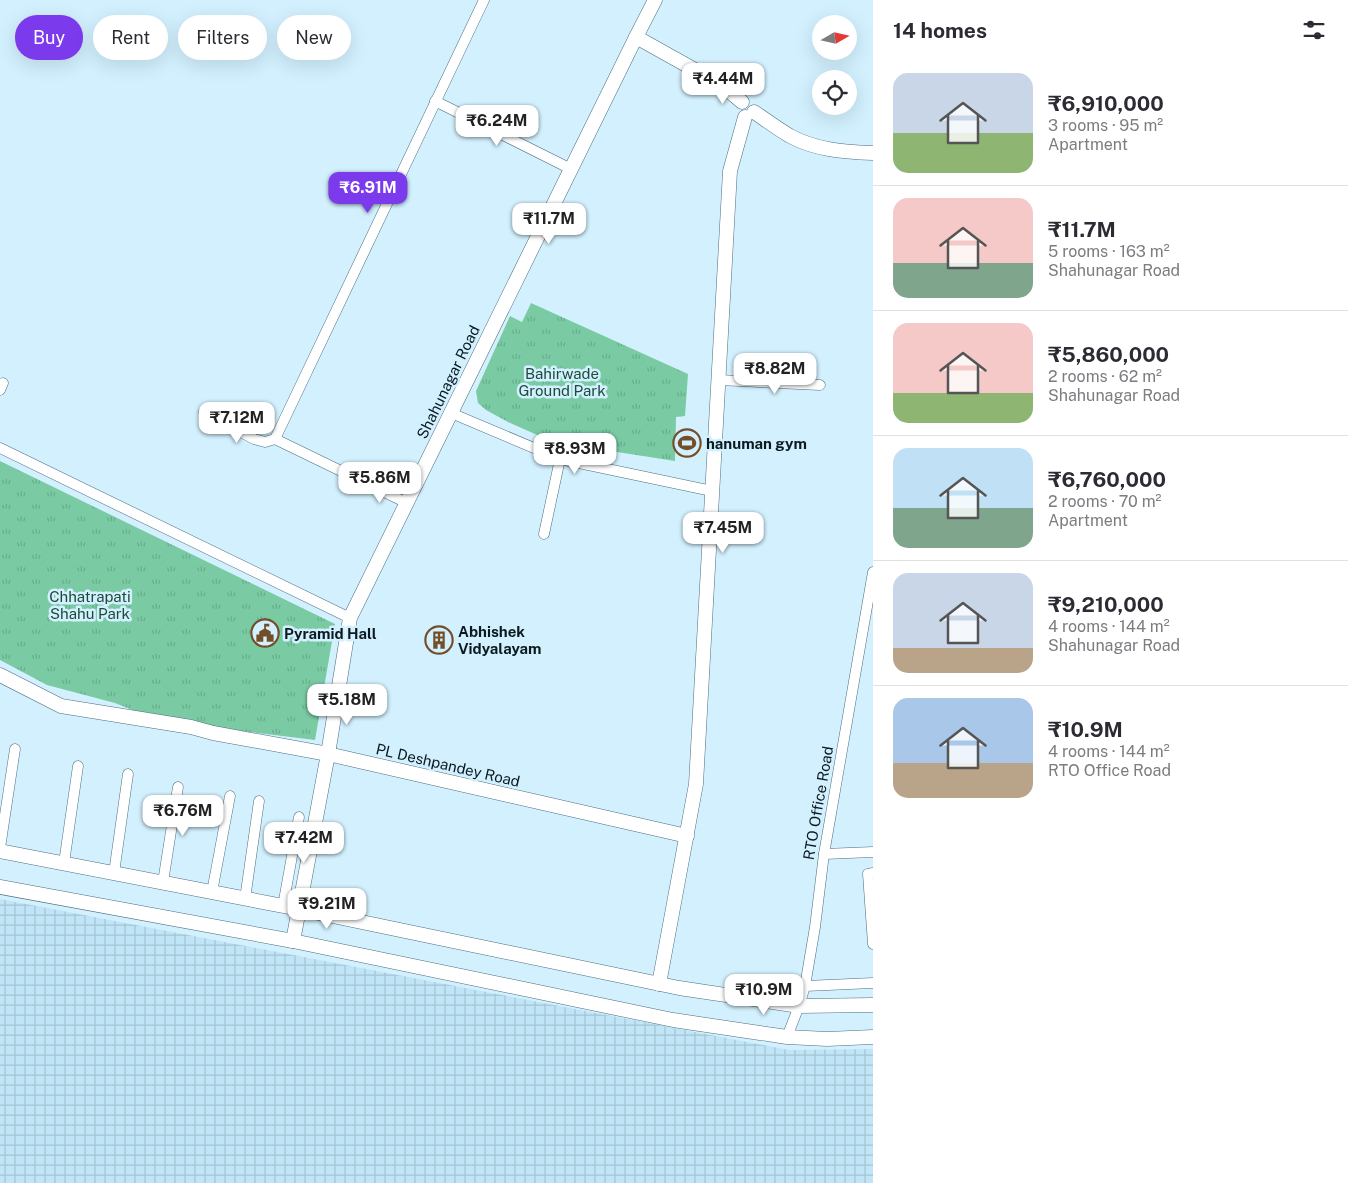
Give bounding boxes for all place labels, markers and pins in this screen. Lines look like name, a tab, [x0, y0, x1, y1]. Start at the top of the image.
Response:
pin: ₹4.44M	[682, 62, 764, 105]
pin: ₹6.24M	[456, 104, 538, 147]
pin: ₹6.91M	[327, 172, 409, 214]
pin: ₹11.7M	[508, 202, 590, 245]
pin: ₹8.82M	[734, 352, 816, 395]
pin: ₹7.12M	[196, 402, 278, 444]
sports icon: hanuman gym	[672, 428, 702, 458]
pin: ₹8.93M	[534, 432, 616, 475]
place label: hanuman gym	[706, 435, 807, 452]
pin: ₹5.86M	[339, 462, 421, 504]
pin: ₹7.45M	[682, 512, 764, 554]
public building icon: Pyramid Hall	[250, 618, 280, 648]
place label: Abhishek Vidyalayam	[458, 623, 542, 657]
place label: Pyramid Hall	[284, 625, 377, 642]
building icon: Abhishek Vidyalayam	[424, 625, 454, 655]
pin: ₹5.18M	[306, 684, 388, 726]
pin: ₹6.76M	[142, 794, 224, 837]
pin: ₹7.42M	[263, 822, 345, 864]
pin: ₹9.21M	[286, 888, 368, 930]
pin: ₹10.9M	[723, 974, 805, 1016]

